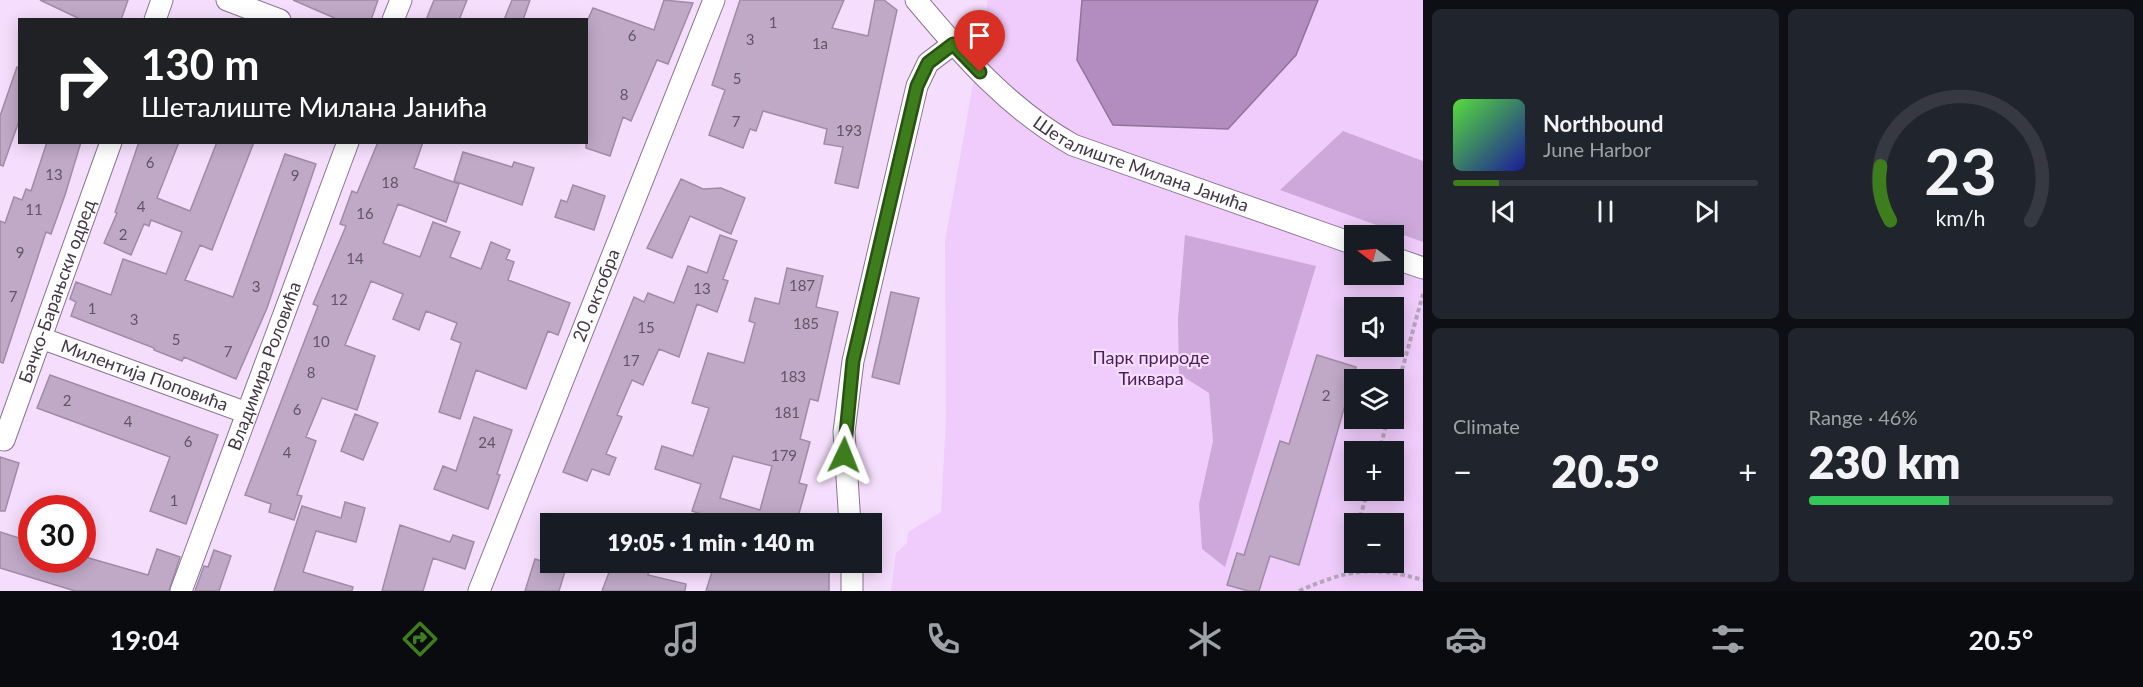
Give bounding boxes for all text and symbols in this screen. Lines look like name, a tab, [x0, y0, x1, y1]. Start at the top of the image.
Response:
pin	[954, 10, 1005, 72]
house number: 1	[769, 13, 777, 31]
icon: arrive	[963, 19, 996, 52]
house number: 6	[628, 26, 637, 44]
house number: 3	[746, 30, 754, 48]
house number: 1a	[812, 34, 828, 52]
text: 130 m	[141, 39, 259, 89]
icon: right	[42, 42, 120, 120]
house number: 5	[733, 69, 741, 87]
house number: 8	[620, 85, 628, 103]
text: Шеталиште Милана Јанића	[141, 90, 487, 123]
text: Northbound	[1543, 110, 1663, 137]
street label: Шеталиште Милана Јанића	[1029, 111, 1252, 216]
house number: 7	[732, 112, 741, 130]
house number: 193	[836, 121, 862, 139]
text: 23	[1925, 133, 1997, 208]
text: June Harbor	[1543, 137, 1651, 161]
house number: 6	[146, 153, 155, 171]
house number: 13	[45, 165, 63, 183]
house number: 9	[291, 166, 299, 184]
house number: 18	[381, 173, 399, 191]
icon: previous	[1487, 195, 1520, 228]
icon: pause	[1589, 195, 1622, 228]
icon: next	[1690, 195, 1723, 228]
street label: Бачко-Барањски одред	[13, 196, 100, 386]
house number: 4	[137, 197, 146, 215]
house number: 11	[25, 200, 43, 218]
house number: 16	[356, 204, 374, 222]
text: km/h	[1936, 205, 1986, 231]
house number: 2	[119, 225, 127, 243]
north arrow	[1344, 225, 1404, 285]
map controls	[1344, 225, 1404, 573]
house number: 9	[16, 243, 24, 261]
street label: 20. октобра	[567, 246, 624, 345]
house number: 14	[346, 249, 364, 267]
house number: 187	[789, 276, 815, 294]
house number: 3	[252, 277, 260, 295]
street label: Владимира Роловића	[222, 278, 305, 453]
house number: 13	[693, 279, 711, 297]
house number: 7	[9, 287, 18, 305]
house number: 12	[330, 290, 348, 308]
button: sound	[1344, 297, 1404, 357]
house number: 1	[88, 299, 96, 317]
house number: 3	[130, 310, 138, 328]
house number: 185	[793, 314, 819, 332]
house number: 15	[637, 318, 655, 336]
house number: 5	[172, 330, 180, 348]
house number: 10	[312, 332, 330, 350]
street label: Милентија Поповића	[58, 334, 231, 415]
house number: 7	[224, 342, 233, 360]
park label: Парк природе Тиквара	[1093, 346, 1209, 389]
house number: 17	[622, 351, 640, 369]
house number: 8	[307, 363, 315, 381]
house number: 183	[780, 367, 806, 385]
button: layers	[1344, 369, 1404, 429]
house number: 2	[1322, 386, 1330, 404]
house number: 2	[63, 391, 71, 409]
house number: 6	[293, 400, 302, 418]
house number: 181	[774, 403, 800, 421]
text: Range · 46%	[1809, 405, 1917, 429]
house number: 4	[124, 412, 133, 430]
text: Climate	[1453, 414, 1520, 438]
position arrow	[812, 423, 876, 487]
house number: 6	[184, 432, 193, 450]
house number: 24	[478, 433, 496, 451]
text: 230 km	[1809, 435, 1961, 489]
button: +	[1344, 441, 1404, 501]
house number: 4	[283, 443, 292, 461]
text: 20.5°	[1551, 444, 1659, 498]
house number: 179	[771, 446, 797, 464]
text: −	[1453, 451, 1472, 491]
text: +	[1738, 451, 1758, 491]
house number: 1	[170, 491, 178, 509]
speed limit sign: 30	[18, 495, 96, 573]
button: −	[1344, 513, 1404, 573]
text: 19:05 · 1 min · 140 m	[608, 529, 814, 556]
icon: directions	[399, 618, 441, 660]
icon: music	[661, 618, 703, 660]
icon: phone	[922, 618, 964, 660]
icon: climate	[1184, 618, 1226, 660]
icon: car	[1445, 618, 1487, 660]
icon: filters	[1707, 618, 1749, 660]
text: 19:04	[110, 623, 179, 656]
text: 20.5°	[1969, 623, 2033, 656]

